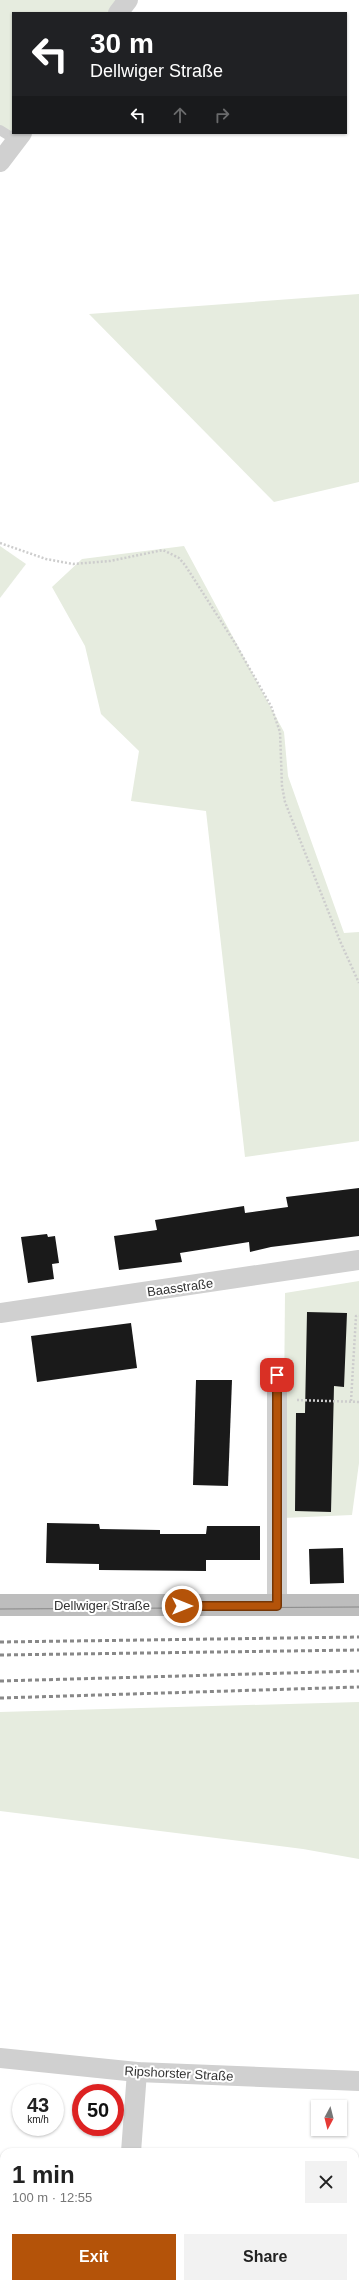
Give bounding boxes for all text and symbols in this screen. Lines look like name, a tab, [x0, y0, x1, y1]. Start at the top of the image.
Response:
icon: left	[24, 28, 76, 80]
text: 30 m	[90, 28, 154, 59]
text: Dellwiger Straße	[90, 61, 223, 81]
icon: left	[127, 104, 149, 126]
icon: ahead	[169, 104, 191, 126]
icon: right	[211, 104, 233, 126]
street label: Baasstraße	[146, 1275, 214, 1300]
pin	[260, 1358, 294, 1392]
icon: arrive	[266, 1364, 288, 1386]
position arrow	[161, 1585, 203, 1627]
street label: Dellwiger Straße	[54, 1598, 150, 1613]
street label: Ripshorster Straße	[124, 2063, 234, 2084]
speed limit sign: 50	[72, 2084, 124, 2136]
text: 43	[27, 2094, 49, 2116]
north arrow	[311, 2100, 347, 2136]
map controls	[311, 2100, 347, 2136]
text: km/h	[27, 2114, 49, 2125]
text: 1 min	[12, 2161, 75, 2188]
button: close	[305, 2161, 347, 2203]
text: 100 m · 12:55	[12, 2190, 92, 2205]
button: Exit	[12, 2234, 176, 2280]
button: Share	[184, 2234, 347, 2280]

